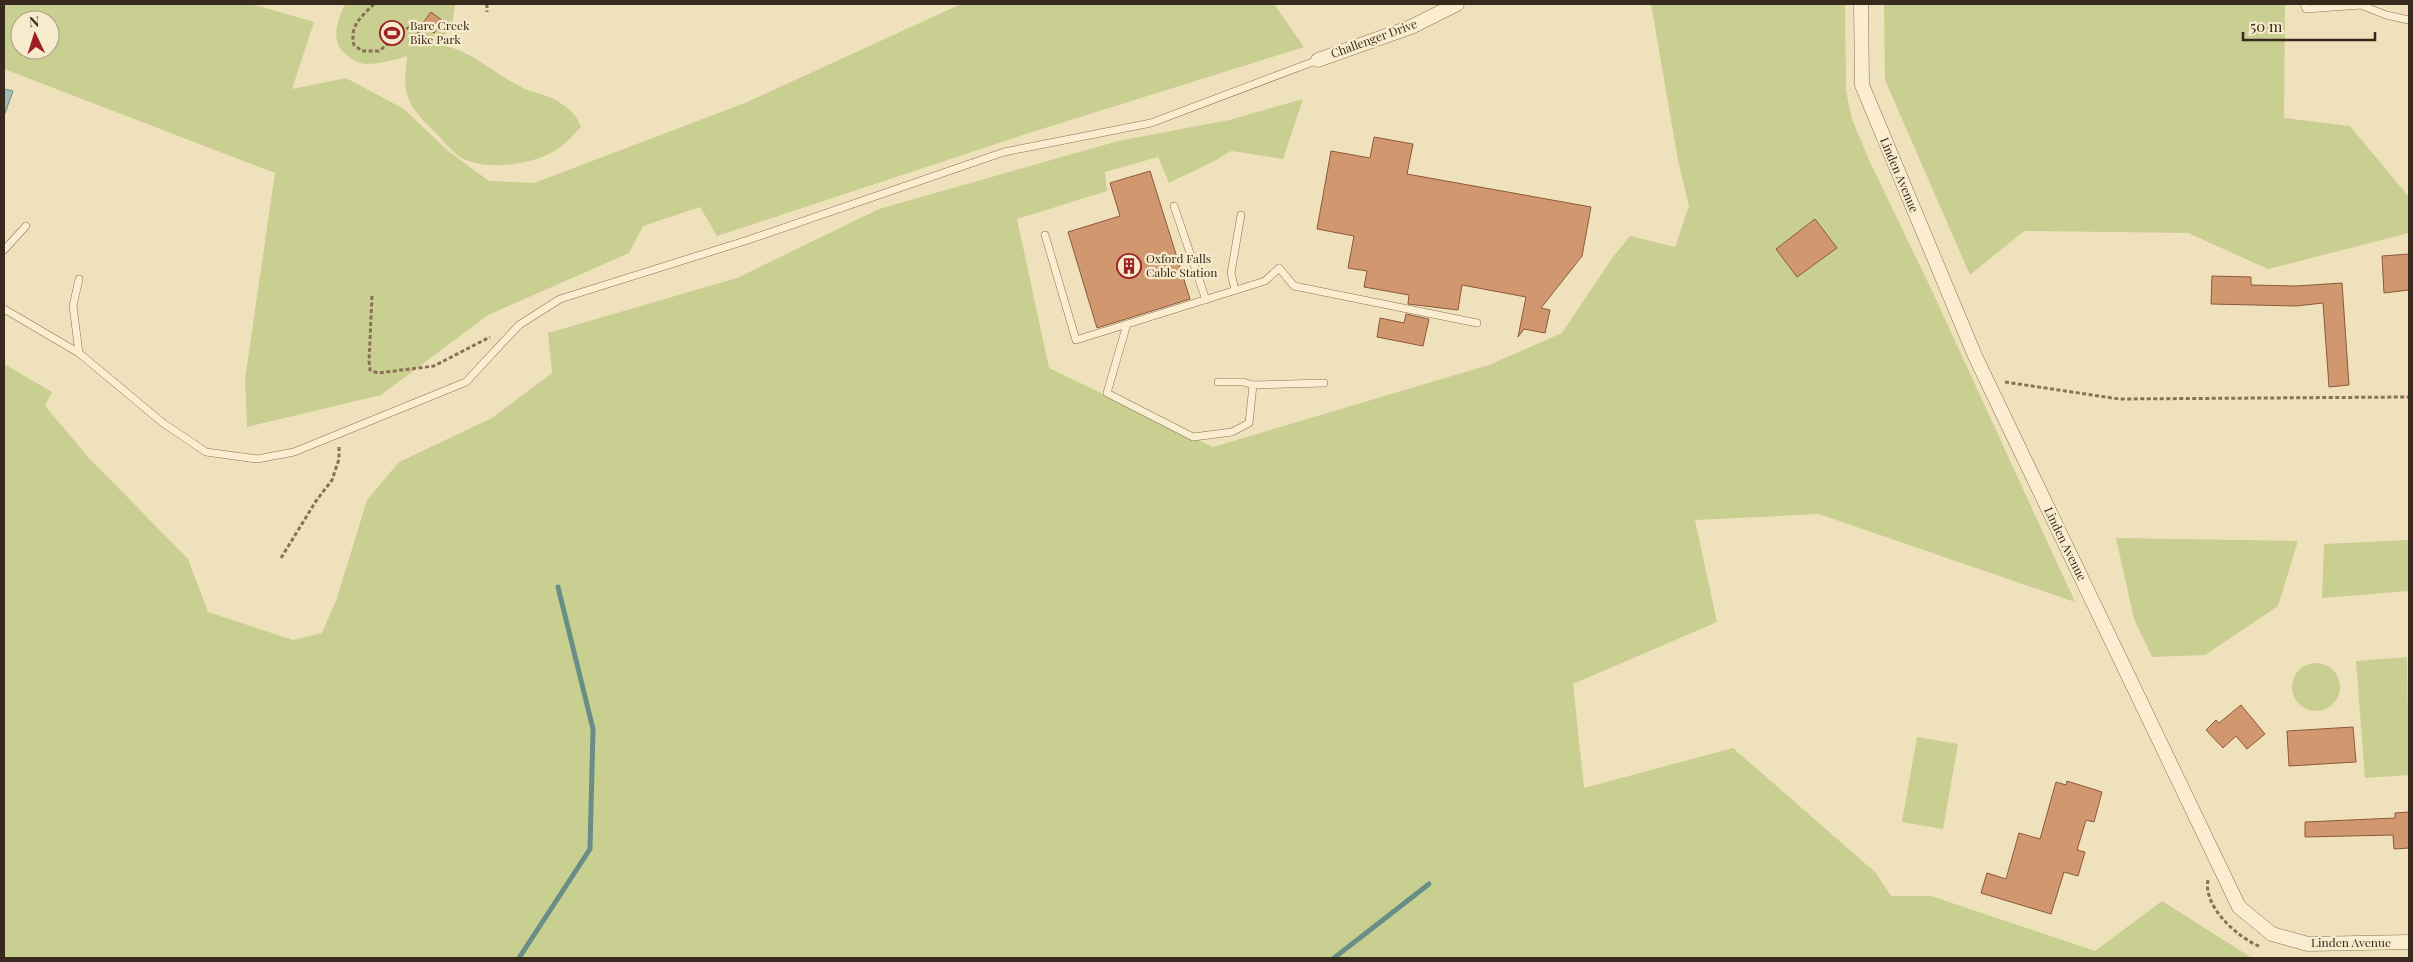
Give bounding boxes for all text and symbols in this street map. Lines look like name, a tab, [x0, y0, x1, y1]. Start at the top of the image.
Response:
north arrow	[10, 10, 60, 60]
scale bar	[2243, 10, 2376, 42]
text: N	[28, 12, 40, 31]
street label: Challenger Drive	[1328, 15, 1419, 61]
text: 50 m	[2250, 16, 2283, 36]
place label: Bare Creek Bike Park	[410, 17, 470, 47]
sports icon: Bare Creek Bike Park	[379, 20, 405, 46]
street label: Linden Avenue	[1877, 135, 1923, 215]
place label: Oxford Falls Cable Station	[1146, 250, 1217, 280]
building icon: Oxford Falls Cable Station	[1116, 253, 1142, 279]
street label: Linden Avenue	[2041, 504, 2091, 583]
street label: Linden Avenue	[2311, 934, 2391, 950]

